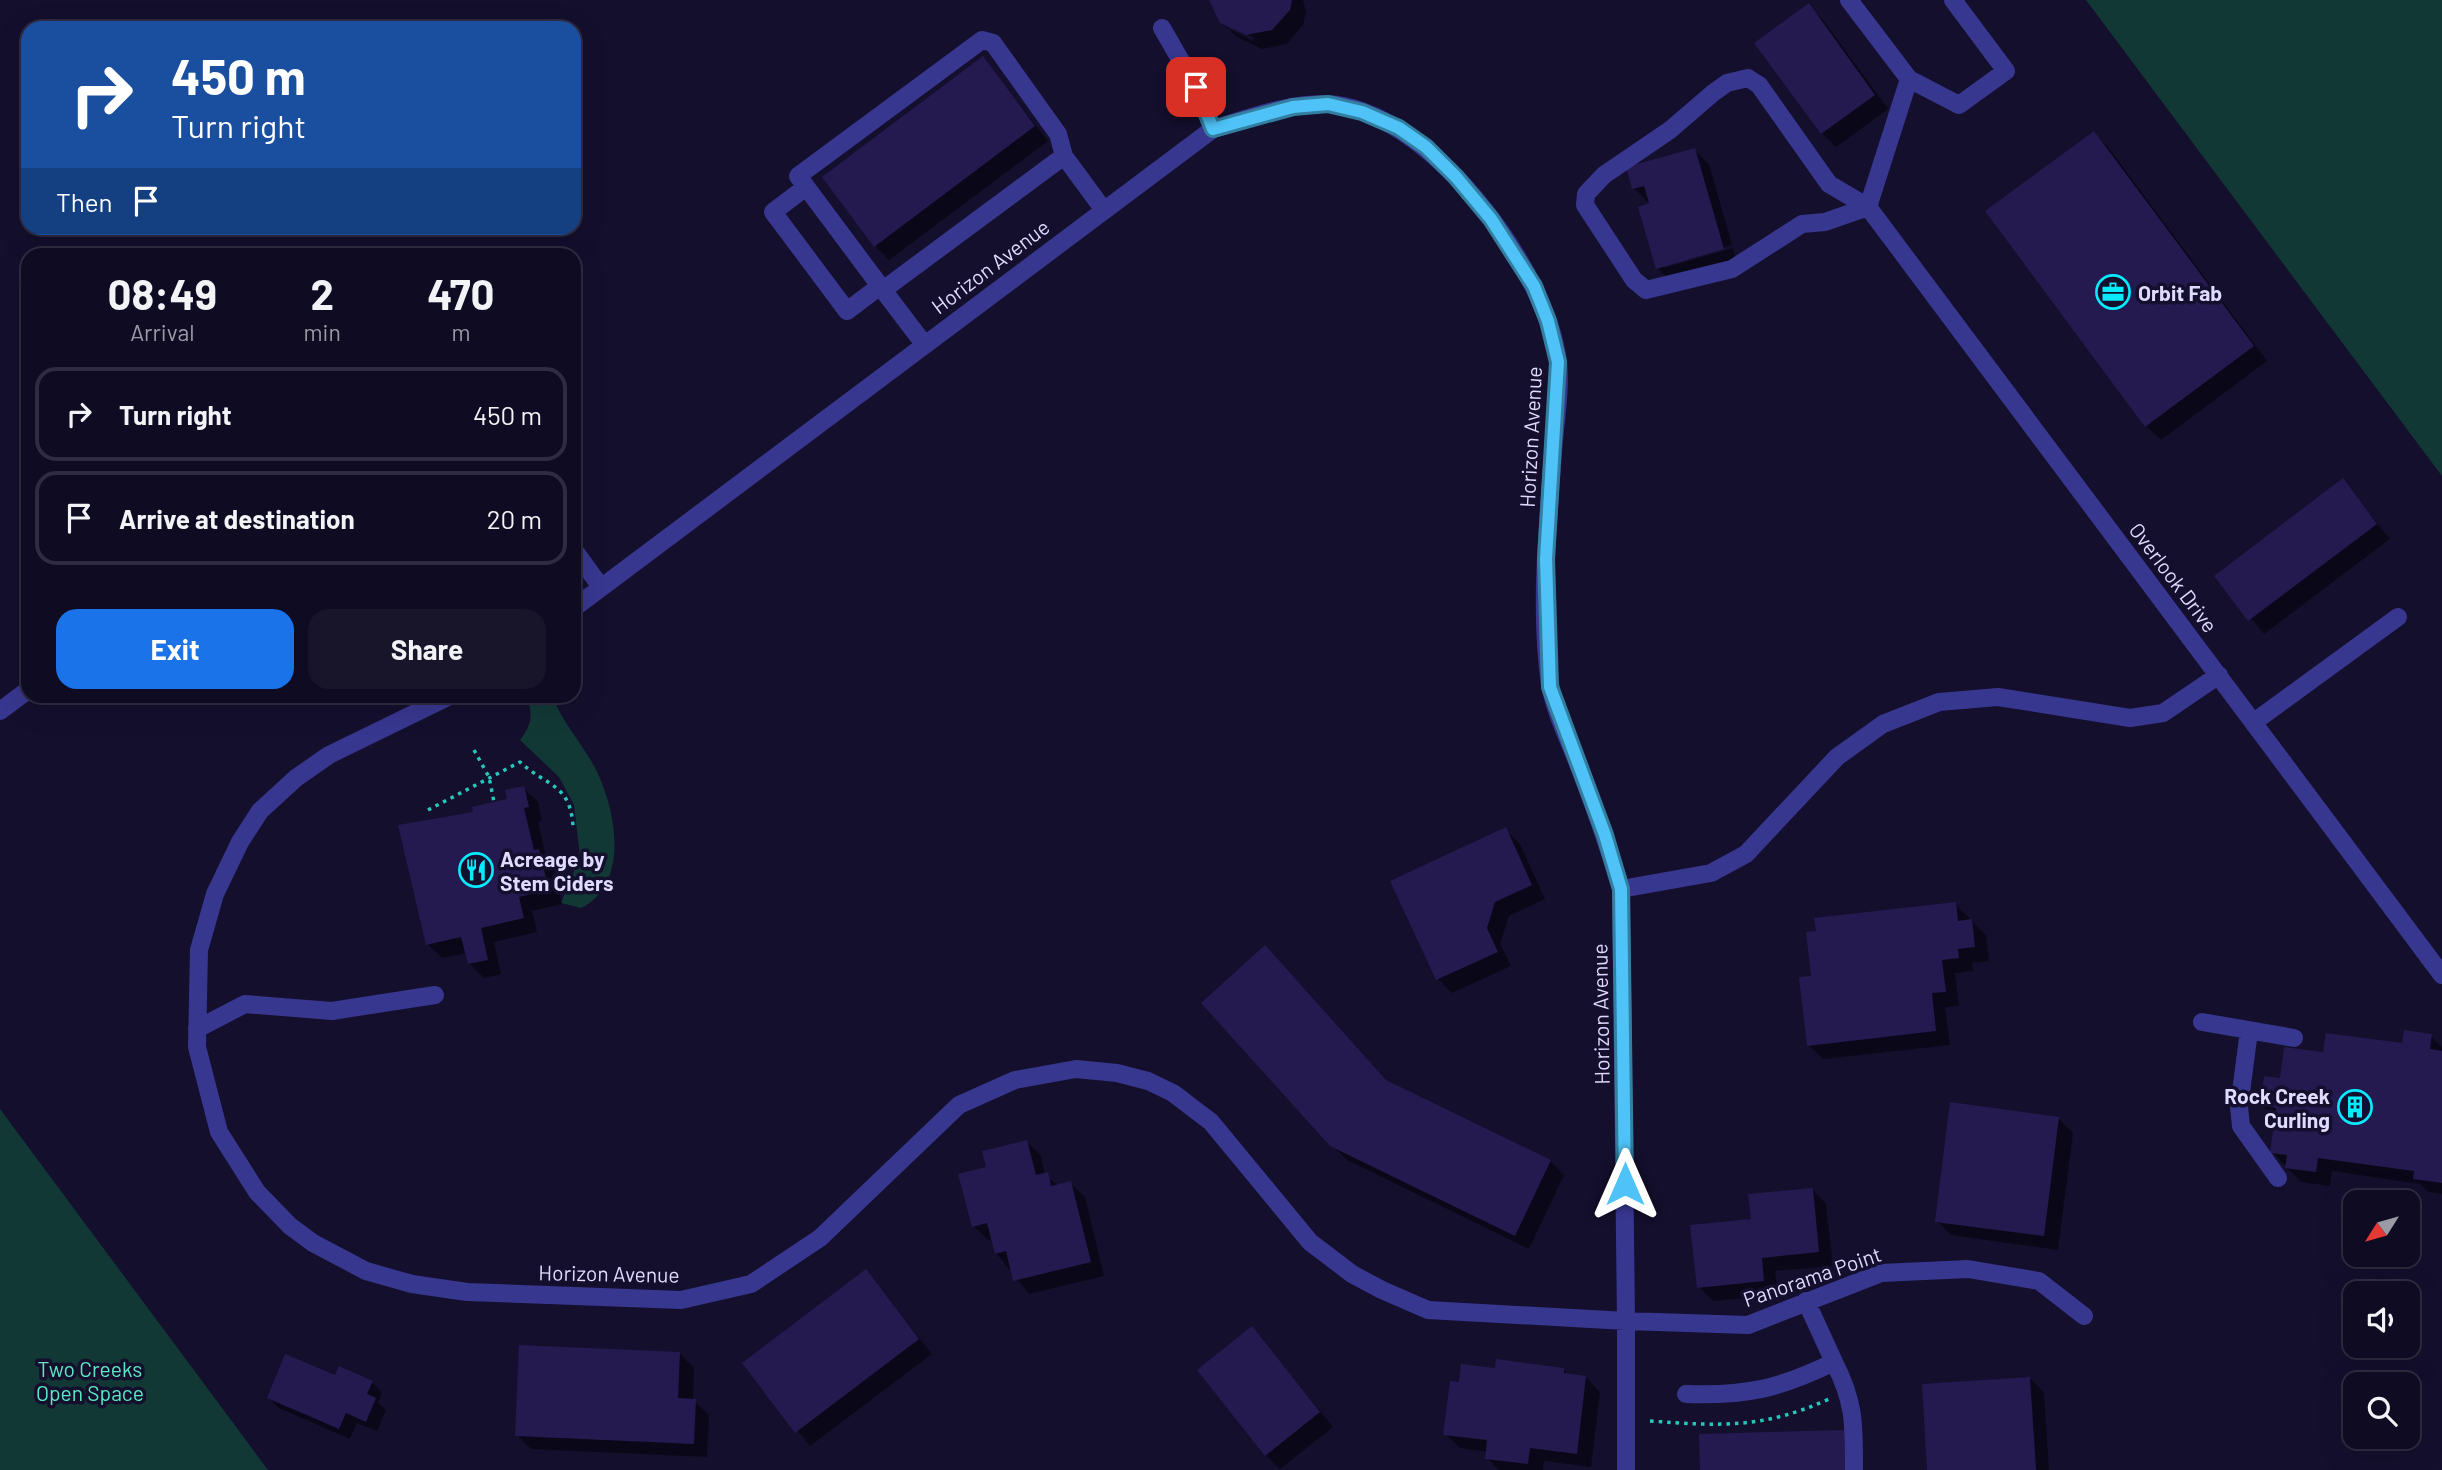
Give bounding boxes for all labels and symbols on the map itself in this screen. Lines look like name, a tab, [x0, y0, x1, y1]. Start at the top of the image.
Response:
pin	[1166, 57, 1226, 117]
street label: Horizon Avenue	[926, 214, 1054, 318]
office icon: Orbit Fab	[2094, 273, 2132, 311]
place label: Orbit Fab	[2138, 280, 2222, 305]
street label: Horizon Avenue	[1514, 366, 1546, 508]
street label: Overlook Drive	[2125, 517, 2223, 637]
place label: Acreage by Stem Ciders	[500, 846, 613, 895]
restaurant icon: Acreage by Stem Ciders	[457, 851, 495, 889]
street label: Horizon Avenue	[1586, 943, 1614, 1085]
place label: Rock Creek Curling	[2224, 1083, 2330, 1132]
building icon: Rock Creek Curling	[2336, 1088, 2374, 1126]
position arrow	[1588, 1147, 1662, 1221]
north arrow	[2343, 1190, 2420, 1267]
street label: Panorama Point	[1740, 1241, 1884, 1311]
street label: Horizon Avenue	[538, 1259, 680, 1287]
park label: Two Creeks Open Space	[36, 1356, 144, 1405]

